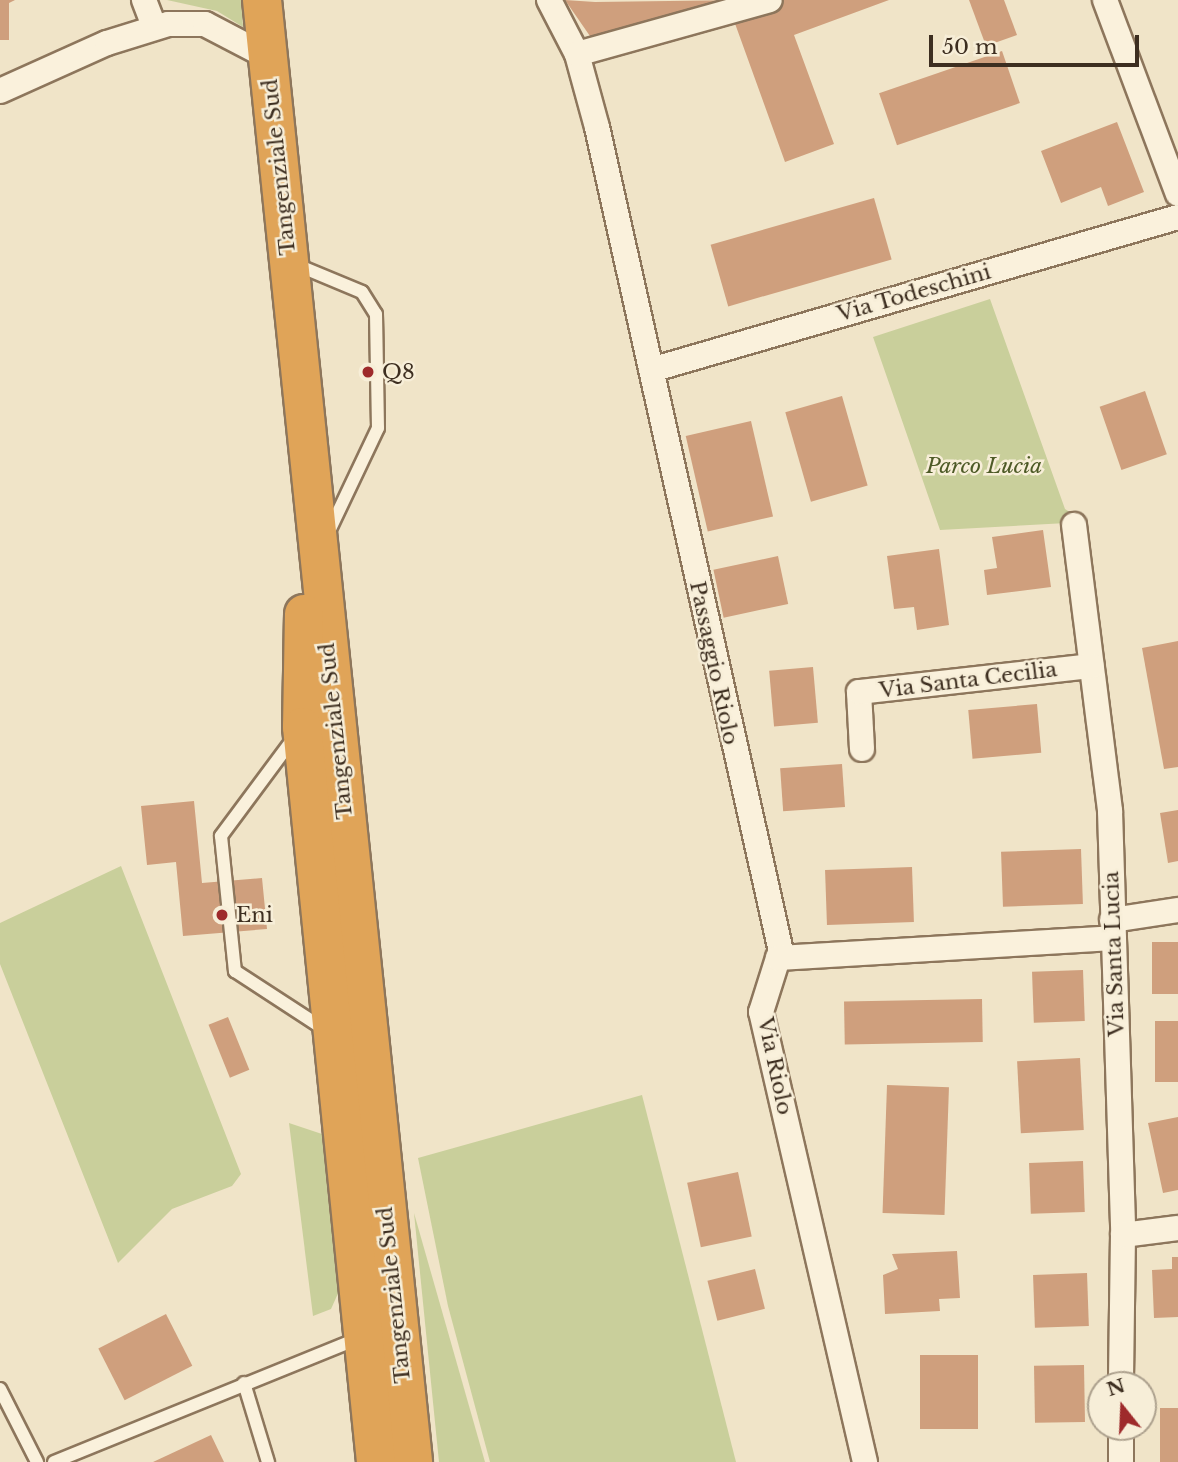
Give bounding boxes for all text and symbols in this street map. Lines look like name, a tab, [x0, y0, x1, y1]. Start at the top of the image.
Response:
scale bar	[933, 21, 1143, 65]
text: 50 m	[942, 34, 997, 60]
street label: Tangenziale Sud	[257, 78, 301, 256]
street label: Via Todeschini	[834, 259, 994, 327]
place label: Q8	[382, 359, 415, 385]
marker: Q8	[360, 364, 376, 380]
park label: Parco Lucia	[926, 453, 1042, 479]
street label: Passaggio Riolo	[684, 579, 744, 747]
street label: Tangenziale Sud	[314, 642, 358, 820]
street label: Via Santa Cecilia	[878, 657, 1058, 703]
street label: Via Santa Lucia	[1099, 871, 1129, 1037]
place label: Eni	[236, 902, 273, 928]
marker: Eni	[214, 907, 230, 923]
street label: Via Riolo	[752, 1015, 798, 1117]
street label: Tangenziale Sud	[372, 1206, 416, 1384]
north arrow	[1087, 1371, 1157, 1441]
text: N	[1104, 1374, 1128, 1401]

